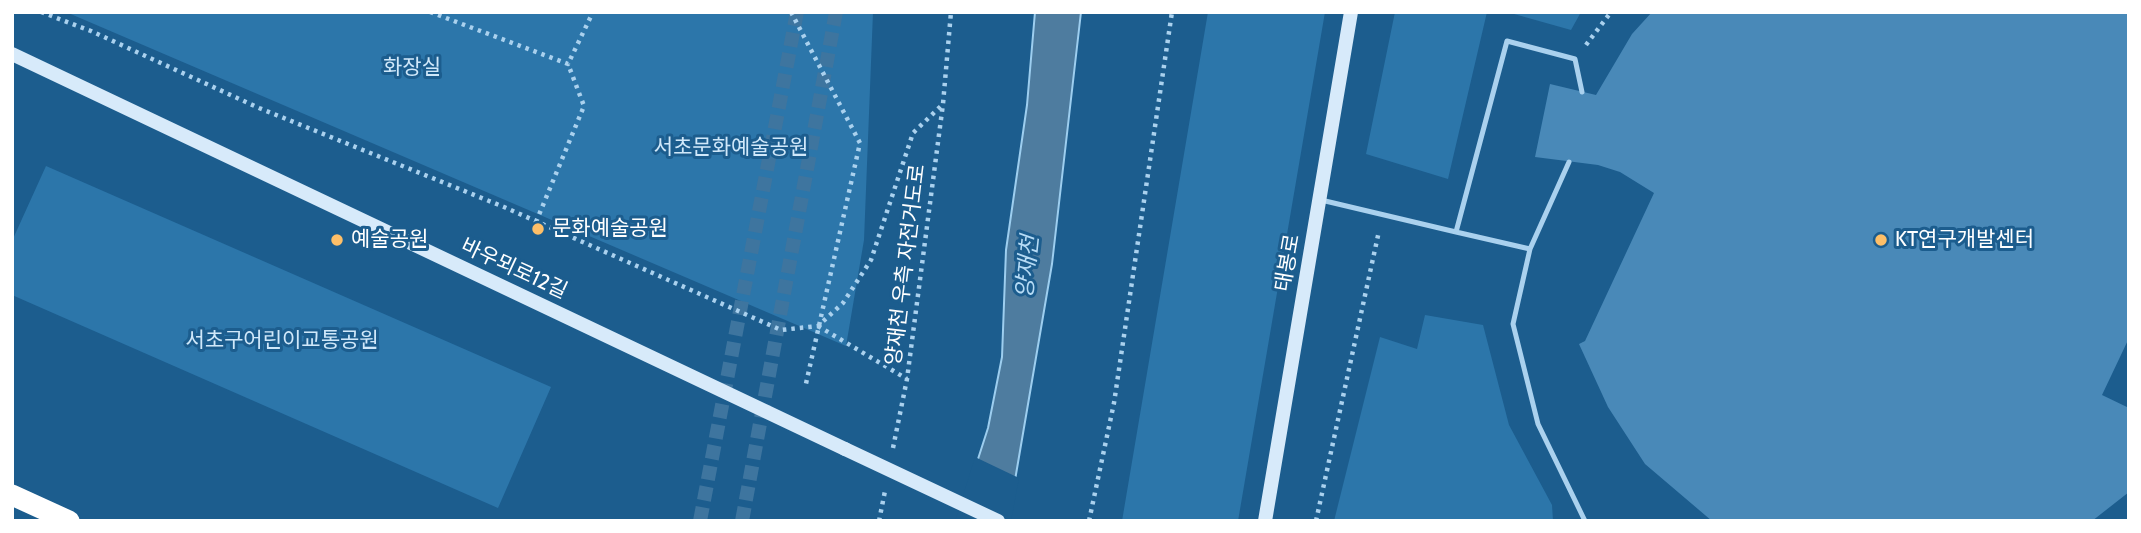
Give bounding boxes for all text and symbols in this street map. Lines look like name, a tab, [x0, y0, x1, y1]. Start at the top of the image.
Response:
park label: 화장실	[383, 55, 441, 81]
park label: 서초문화예술공원	[654, 135, 808, 161]
street label: 양재천 우측 자전거도로	[881, 163, 931, 367]
place label: 문화예술공원	[552, 216, 668, 242]
marker: 문화예술공원	[530, 221, 546, 237]
place label: 예술공원	[351, 227, 428, 253]
place label: KT연구개발센터	[1895, 227, 2034, 253]
marker: 예술공원	[329, 232, 345, 248]
street label: 태봉로	[1271, 232, 1305, 294]
marker: KT연구개발센터	[1873, 232, 1889, 248]
street label: 바우뫼로12길	[457, 233, 571, 305]
water label: 양재천	[1011, 234, 1045, 300]
park label: 서초구어린이교통공원	[185, 328, 379, 354]

